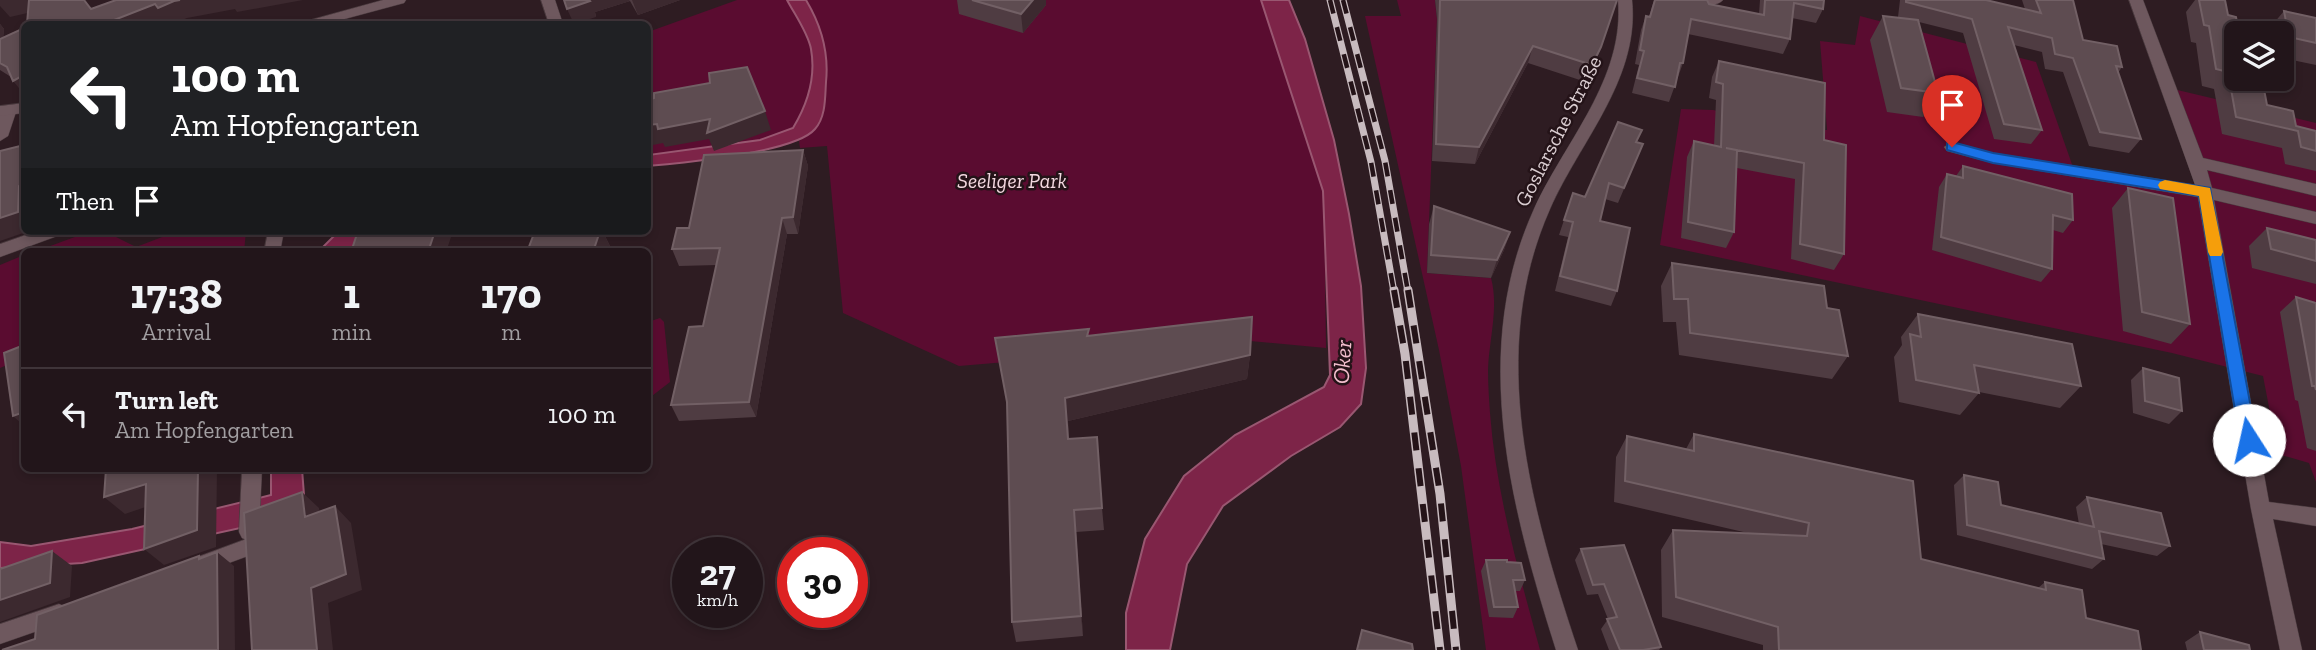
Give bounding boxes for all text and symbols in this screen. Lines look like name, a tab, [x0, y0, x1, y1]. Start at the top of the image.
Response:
map controls	[2224, 21, 2294, 91]
button: layers	[2224, 21, 2294, 91]
text: 100 m	[171, 46, 299, 105]
icon: left	[56, 49, 147, 140]
street label: Goslarsche Straße	[1509, 51, 1607, 211]
pin	[1922, 75, 1982, 147]
icon: arrive	[1933, 86, 1971, 124]
text: Am Hopfengarten	[171, 106, 419, 144]
park label: Seeliger Park	[957, 168, 1067, 193]
icon: arrive	[128, 182, 166, 220]
text: Then	[56, 185, 114, 217]
text: 17:38	[130, 268, 223, 319]
text: 1	[343, 268, 360, 319]
text: 170	[481, 268, 542, 319]
text: Arrival	[142, 318, 211, 346]
text: min	[332, 318, 371, 346]
text: m	[501, 318, 521, 346]
water label: Oker	[1326, 339, 1358, 385]
text: Turn left	[115, 384, 218, 416]
icon: left	[56, 395, 94, 433]
text: 100 m	[548, 398, 616, 430]
position arrow	[2212, 403, 2286, 477]
text: Am Hopfengarten	[115, 416, 293, 444]
speed limit sign: 30	[777, 537, 868, 628]
text: 27	[699, 552, 736, 594]
text: km/h	[697, 589, 738, 611]

